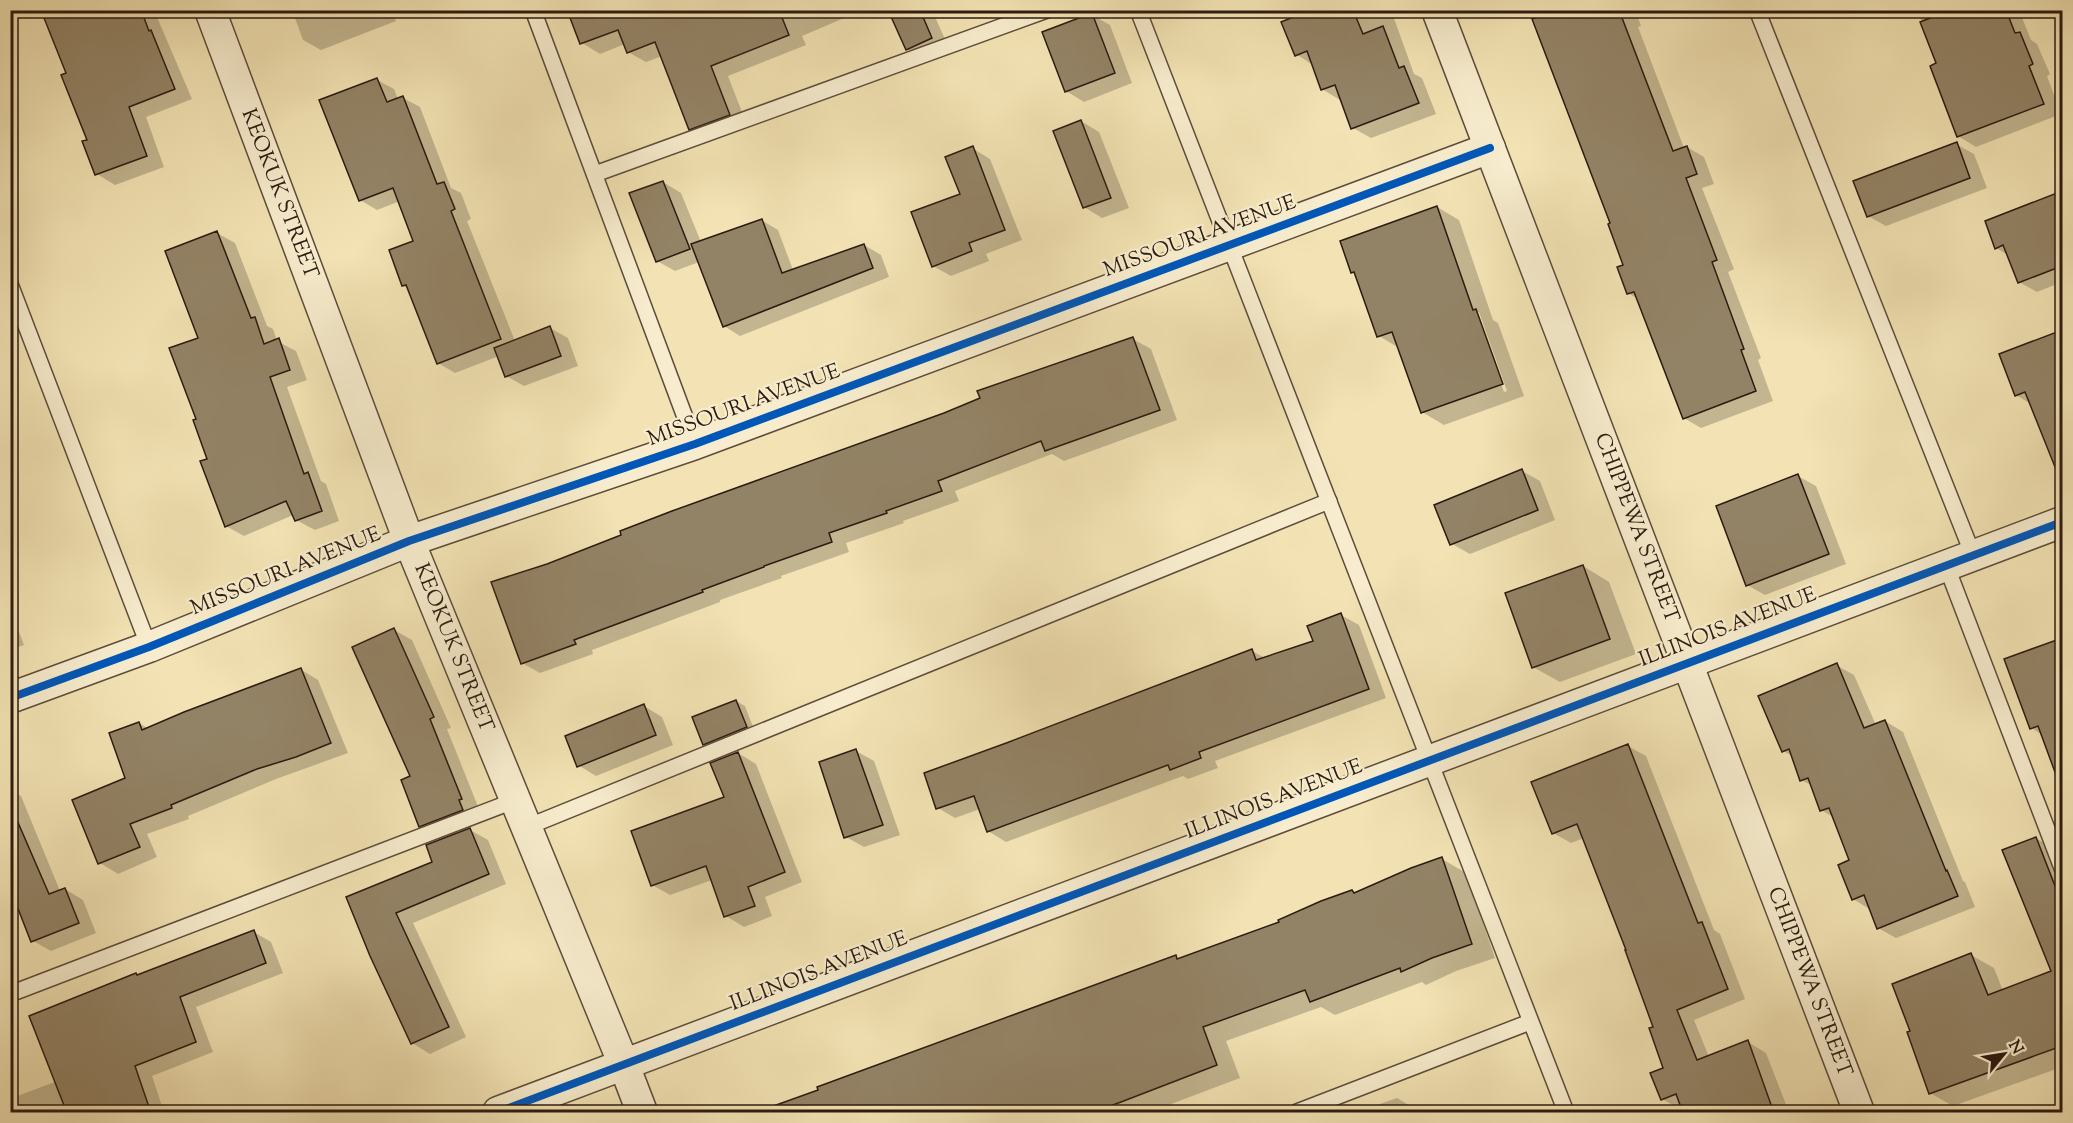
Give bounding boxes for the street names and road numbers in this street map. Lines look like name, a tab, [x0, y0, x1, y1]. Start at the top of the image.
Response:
street label: KEOKUK STREET	[233, 105, 325, 284]
street label: MISSOURI AVENUE	[1100, 188, 1301, 286]
street label: MISSOURI AVENUE	[644, 357, 845, 455]
street label: CHIPPEWA STREET	[1586, 429, 1686, 628]
street label: MISSOURI AVENUE	[186, 520, 386, 624]
street label: KEOKUK STREET	[405, 559, 501, 737]
street label: ILLINOIS AVENUE	[1635, 580, 1821, 676]
street label: ILLINOIS AVENUE	[1181, 752, 1367, 848]
street label: CHIPPEWA STREET	[1759, 883, 1859, 1082]
street label: ILLINOIS AVENUE	[726, 924, 912, 1020]

